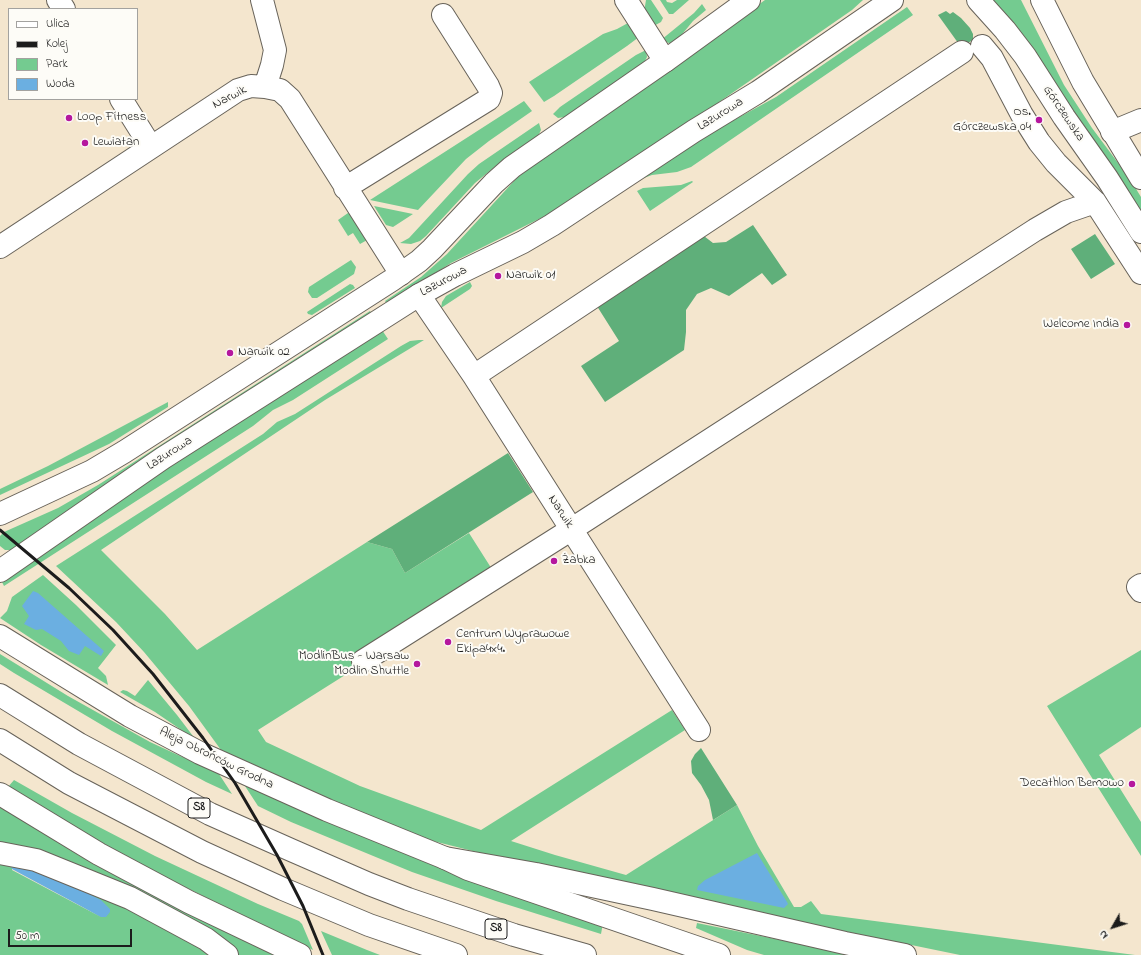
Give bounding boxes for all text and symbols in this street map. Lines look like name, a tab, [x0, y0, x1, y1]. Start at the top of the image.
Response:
legend	[8, 8, 138, 100]
text: Ulica	[46, 15, 70, 33]
text: Kolej	[46, 35, 68, 53]
text: Park	[46, 55, 68, 73]
text: Woda	[46, 75, 75, 93]
street label: Narwik	[210, 83, 250, 113]
street label: Górczewska	[1039, 83, 1087, 145]
street label: Lazurowa	[695, 95, 747, 135]
place label: Os. Górczewska 04	[953, 105, 1031, 136]
place label: Loop Fitness	[77, 110, 146, 126]
marker: Loop Fitness	[64, 113, 74, 123]
marker: Os. Górczewska 04	[1034, 115, 1044, 125]
place label: Lewiatan	[93, 135, 139, 151]
marker: Lewiatan	[80, 138, 90, 148]
street label: Lazurowa	[418, 263, 470, 301]
place label: Narwik 01	[506, 268, 555, 284]
marker: Narwik 01	[493, 271, 503, 281]
place label: Welcome India	[1043, 317, 1119, 333]
marker: Welcome India	[1122, 320, 1132, 330]
place label: Narwik 02	[238, 345, 290, 361]
marker: Narwik 02	[225, 348, 235, 358]
street label: Lazurowa	[144, 434, 196, 474]
street label: Narwik	[544, 492, 576, 532]
place label: Żabka	[562, 553, 596, 569]
marker: Żabka	[549, 556, 559, 566]
place label: Centrum Wyprawowe Ekipa4x4.	[456, 627, 569, 658]
marker: Centrum Wyprawowe Ekipa4x4.	[443, 637, 453, 647]
place label: ModlinBus - Warsaw Modlin Shuttle	[299, 649, 409, 680]
marker: ModlinBus - Warsaw Modlin Shuttle	[412, 659, 422, 669]
street label: Aleja Obrońców Grodna	[156, 724, 276, 794]
place label: Decathlon Bemowo	[1020, 776, 1124, 792]
marker: Decathlon Bemowo	[1127, 779, 1137, 789]
road number: S8	[188, 798, 210, 818]
north arrow	[1093, 907, 1133, 947]
road number: S8	[485, 919, 507, 939]
scale bar	[10, 921, 134, 947]
text: 50 m	[15, 927, 39, 945]
text: N	[1095, 927, 1112, 942]

